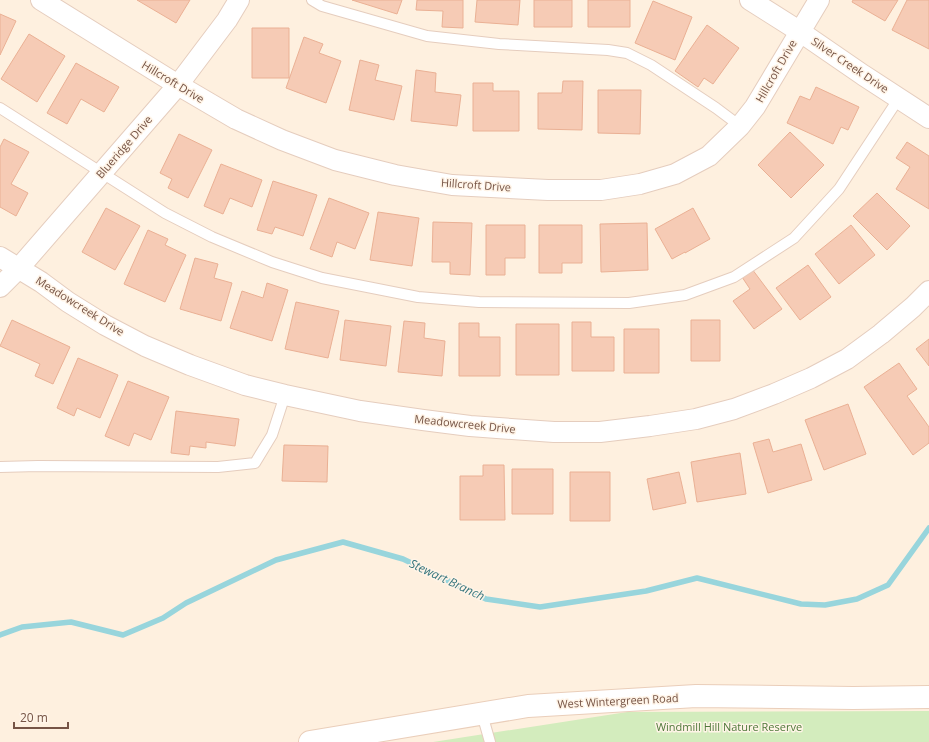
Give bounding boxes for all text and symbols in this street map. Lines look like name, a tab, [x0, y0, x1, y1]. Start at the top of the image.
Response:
street label: Silver Creek Drive	[809, 33, 892, 96]
street label: Hillcroft Drive	[752, 37, 800, 105]
street label: Hillcroft Drive	[139, 57, 207, 106]
street label: Blueridge Drive	[92, 112, 155, 181]
street label: Hillcroft Drive	[440, 175, 512, 194]
street label: Meadowcreek Drive	[33, 272, 127, 339]
street label: Meadowcreek Drive	[414, 411, 516, 436]
water label: Stewart Branch	[407, 555, 488, 604]
street label: West Wintergreen Road	[557, 690, 679, 711]
scale bar	[14, 704, 68, 730]
text: 20 m	[20, 709, 48, 726]
park label: Windmill Hill Nature Reserve	[656, 719, 802, 734]

